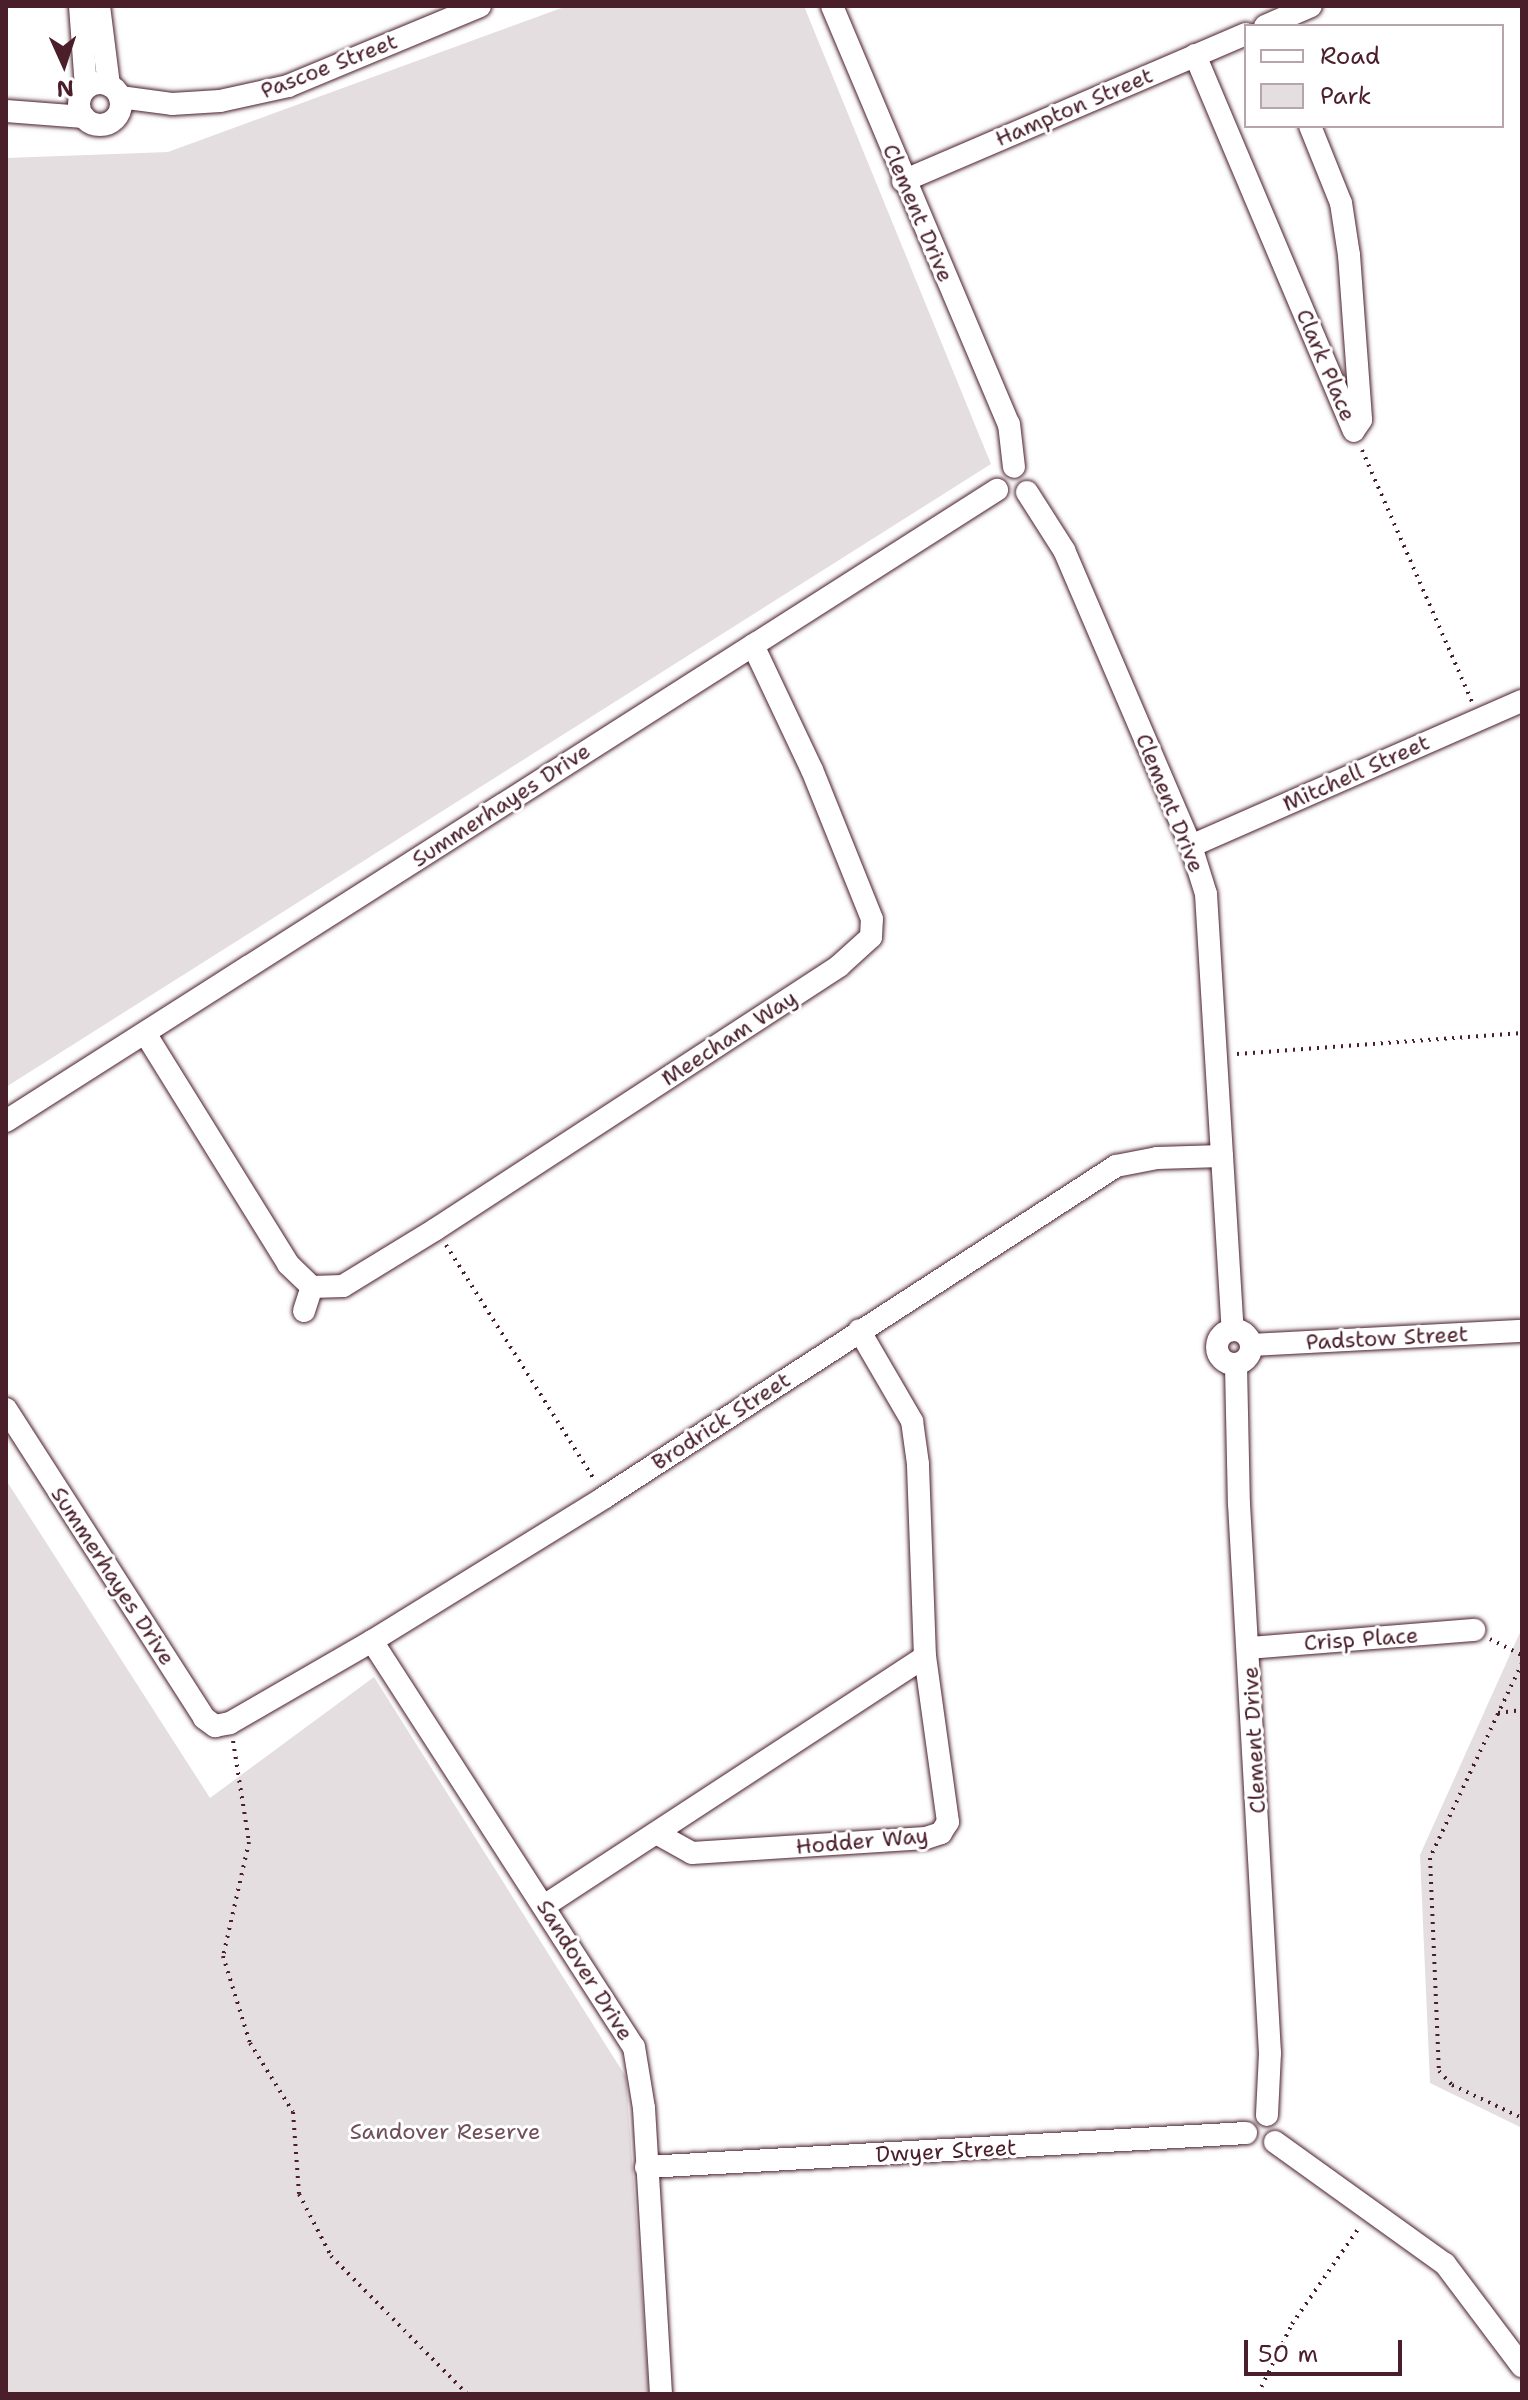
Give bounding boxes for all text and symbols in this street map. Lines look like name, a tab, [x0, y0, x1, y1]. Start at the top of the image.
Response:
north arrow	[24, 24, 104, 104]
legend	[1244, 24, 1504, 128]
street label: Pascoe Street	[257, 28, 401, 104]
text: Road	[1320, 40, 1380, 72]
street label: Hampton Street	[991, 62, 1157, 152]
text: N	[56, 74, 75, 103]
text: Park	[1320, 80, 1372, 112]
street label: Clement Drive	[877, 140, 959, 286]
street label: Clark Place	[1291, 305, 1361, 425]
street label: Mitchell Street	[1279, 729, 1433, 817]
street label: Clement Drive	[1130, 730, 1210, 876]
street label: Summerhayes Drive	[407, 737, 595, 873]
street label: Meecham Way	[656, 984, 802, 1092]
street label: Padstow Street	[1305, 1321, 1469, 1355]
street label: Brodrick Street	[647, 1366, 795, 1476]
street label: Summerhayes Drive	[45, 1482, 181, 1670]
street label: Crisp Place	[1303, 1622, 1419, 1656]
street label: Clement Drive	[1237, 1666, 1271, 1814]
street label: Hodder Way	[795, 1822, 929, 1860]
street label: Sandover Drive	[531, 1895, 639, 2045]
park label: Sandover Reserve	[350, 2119, 540, 2145]
street label: Dwyer Street	[875, 2134, 1017, 2168]
scale bar	[1248, 2324, 1406, 2374]
text: 50 m	[1258, 2338, 1318, 2370]

